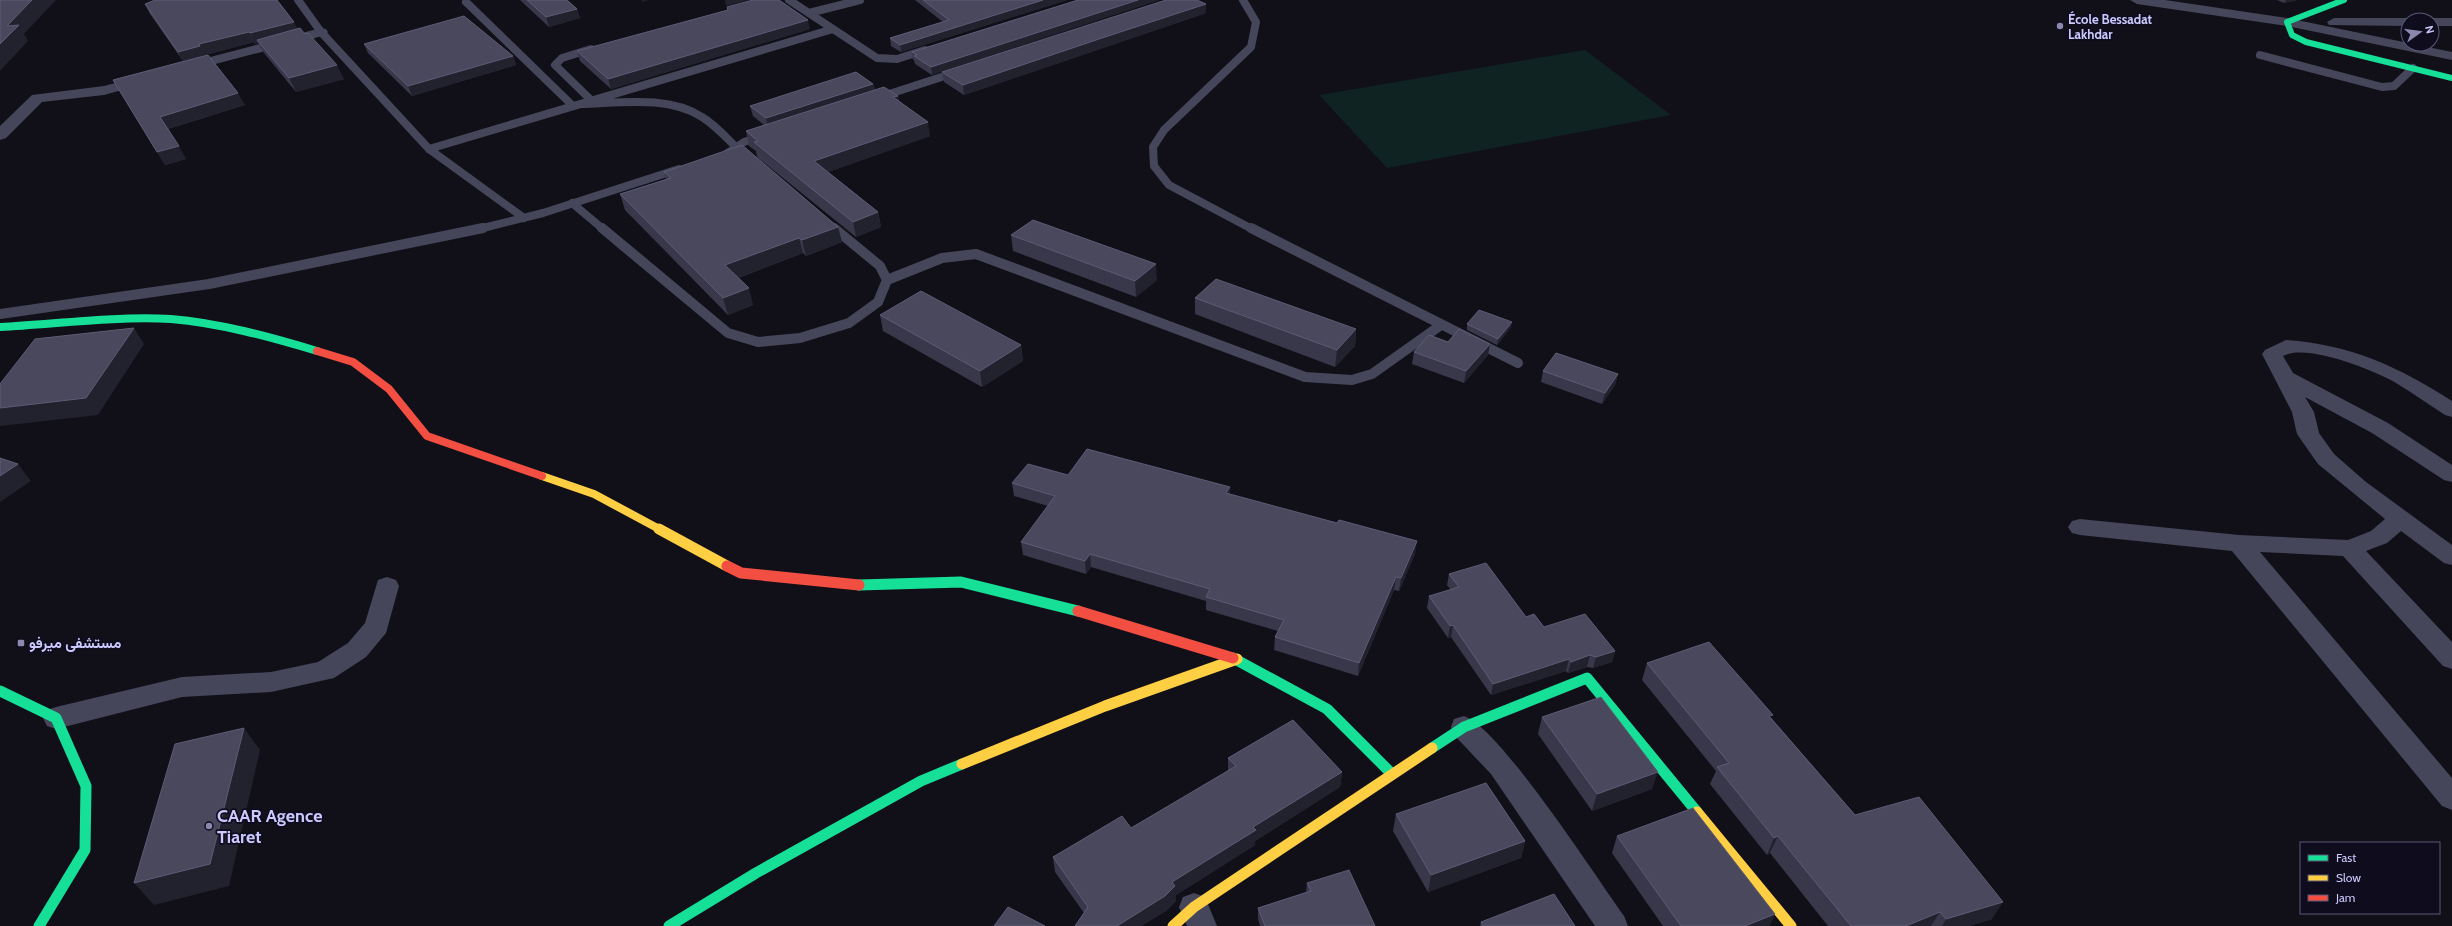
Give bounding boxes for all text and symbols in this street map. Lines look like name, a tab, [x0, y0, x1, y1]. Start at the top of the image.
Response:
place label: École Bessadat Lakhdar	[2068, 10, 2153, 42]
north arrow	[2400, 12, 2440, 52]
marker: École Bessadat Lakhdar	[2055, 21, 2065, 31]
text: N	[2422, 24, 2437, 35]
place label: مستشفى ميرفو	[29, 634, 121, 652]
marker: مستشفى ميرفو	[16, 638, 26, 648]
place label: CAAR Agence Tiaret	[217, 805, 322, 848]
marker: CAAR Agence Tiaret	[204, 821, 214, 831]
legend	[2300, 842, 2440, 914]
text: Fast	[2336, 850, 2356, 865]
text: Slow	[2336, 870, 2361, 885]
text: Jam	[2335, 890, 2355, 905]

